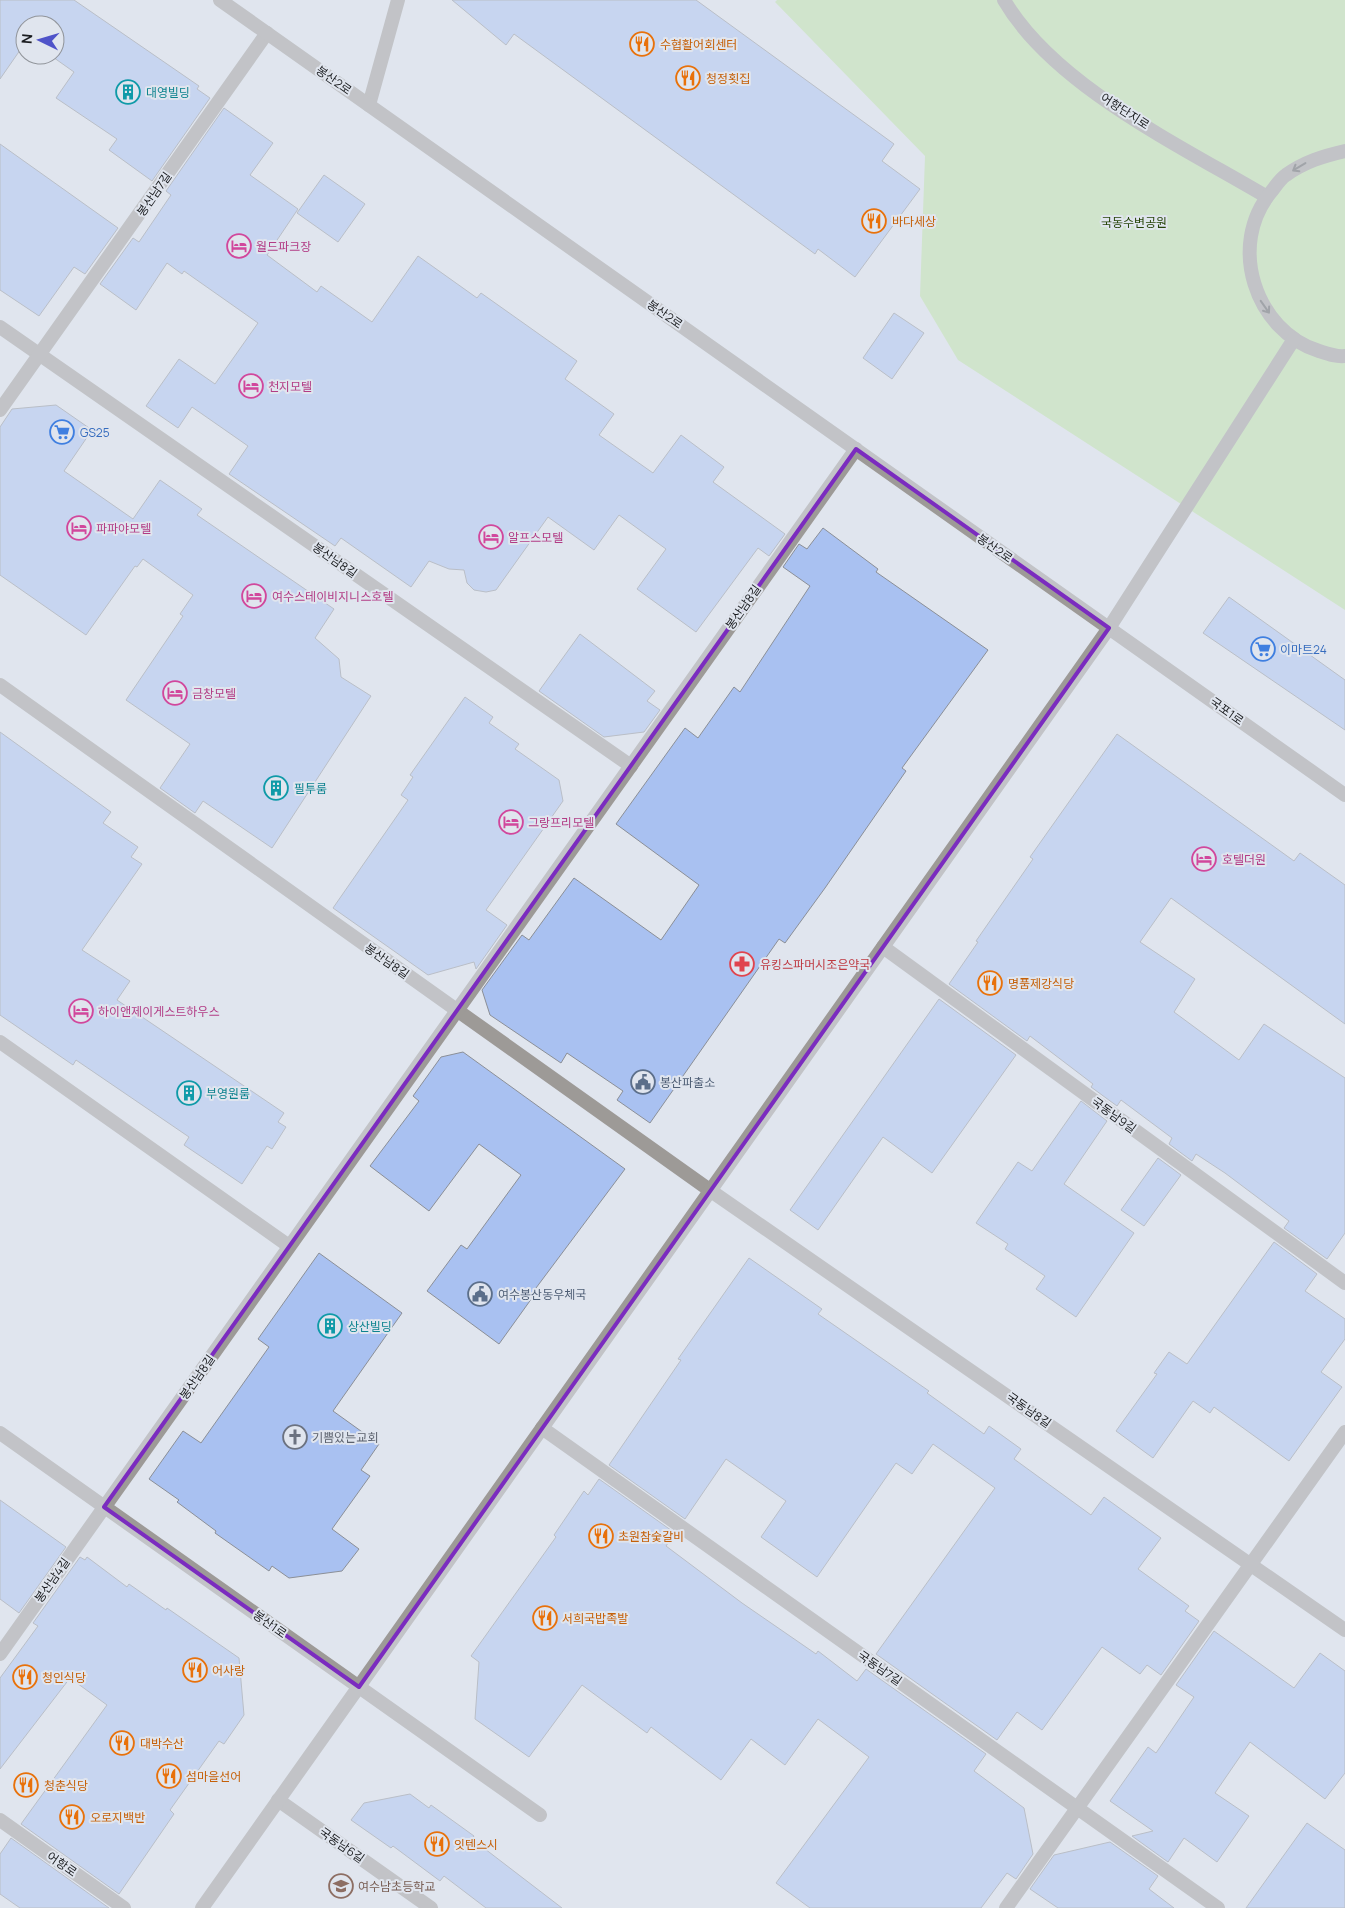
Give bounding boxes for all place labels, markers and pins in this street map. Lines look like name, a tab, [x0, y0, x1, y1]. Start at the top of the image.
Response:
restaurant icon: 수협활어회센터	[629, 31, 655, 57]
place label: 수협활어회센터	[660, 36, 737, 53]
restaurant icon: 청정횟집	[675, 65, 701, 91]
place label: 청정횟집	[706, 70, 750, 87]
building icon: 대영빌딩	[115, 79, 141, 105]
place label: 대영빌딩	[146, 84, 190, 101]
restaurant icon: 바다세상	[861, 208, 887, 234]
place label: 바다세상	[892, 213, 936, 230]
hotel icon: 월드파크장	[226, 233, 252, 259]
place label: 월드파크장	[256, 238, 311, 255]
hotel icon: 천지모텔	[238, 373, 264, 399]
place label: 천지모텔	[268, 378, 312, 395]
supermarket icon: GS25	[49, 419, 75, 445]
place label: GS25	[80, 424, 110, 441]
hotel icon: 파파야모텔	[66, 515, 92, 541]
place label: 파파야모텔	[96, 520, 151, 537]
hotel icon: 알프스모텔	[478, 524, 504, 550]
place label: 알프스모텔	[508, 529, 563, 546]
hotel icon: 여수스테이비지니스호텔	[241, 583, 267, 609]
place label: 여수스테이비지니스호텔	[272, 588, 393, 605]
supermarket icon: 이마트24	[1250, 636, 1276, 662]
place label: 이마트24	[1280, 641, 1327, 658]
hotel icon: 금창모텔	[162, 680, 188, 706]
place label: 금창모텔	[192, 685, 236, 702]
building icon: 필투룸	[263, 775, 289, 801]
place label: 필투룸	[294, 780, 327, 797]
hotel icon: 그랑프리모텔	[498, 809, 524, 835]
place label: 그랑프리모텔	[528, 814, 594, 831]
hotel icon: 호텔더원	[1191, 846, 1217, 872]
place label: 호텔더원	[1222, 851, 1266, 868]
pharmacy icon: 유킹스파머시조은약국	[729, 951, 755, 977]
place label: 유킹스파머시조은약국	[760, 956, 870, 973]
restaurant icon: 명품제강식당	[977, 970, 1003, 996]
place label: 명품제강식당	[1008, 975, 1074, 992]
hotel icon: 하이앤제이게스트하우스	[68, 998, 94, 1024]
place label: 하이앤제이게스트하우스	[98, 1003, 219, 1020]
public building icon: 봉산파출소	[630, 1069, 656, 1095]
place label: 봉산파출소	[660, 1074, 715, 1091]
building icon: 부영원룸	[176, 1080, 202, 1106]
place label: 부영원룸	[206, 1085, 250, 1102]
public building icon: 여수봉산동우체국	[467, 1281, 493, 1307]
place label: 여수봉산동우체국	[498, 1286, 586, 1303]
building icon: 상산빌딩	[317, 1313, 343, 1339]
place label: 상산빌딩	[348, 1318, 392, 1335]
church icon: 기쁨있는교회	[282, 1424, 308, 1450]
place label: 기쁨있는교회	[312, 1429, 378, 1446]
restaurant icon: 초원참숯갈비	[588, 1523, 614, 1549]
place label: 초원참숯갈비	[618, 1528, 684, 1545]
restaurant icon: 서희국밥족발	[532, 1605, 558, 1631]
place label: 서희국밥족발	[562, 1610, 628, 1627]
restaurant icon: 어사랑	[182, 1657, 208, 1683]
place label: 어사랑	[212, 1662, 245, 1679]
restaurant icon: 청인식당	[12, 1664, 38, 1690]
place label: 청인식당	[42, 1669, 86, 1686]
restaurant icon: 대박수산	[109, 1730, 135, 1756]
place label: 대박수산	[140, 1735, 184, 1752]
restaurant icon: 섬마을선어	[156, 1763, 182, 1789]
place label: 섬마을선어	[186, 1768, 241, 1785]
restaurant icon: 청춘식당	[13, 1772, 39, 1798]
place label: 청춘식당	[44, 1777, 88, 1794]
restaurant icon: 오로지백반	[59, 1804, 85, 1830]
place label: 오로지백반	[90, 1809, 145, 1826]
restaurant icon: 잇텐스시	[424, 1831, 450, 1857]
place label: 잇텐스시	[454, 1836, 498, 1853]
school or university icon: 여수남초등학교	[328, 1873, 354, 1899]
place label: 여수남초등학교	[358, 1878, 435, 1895]

